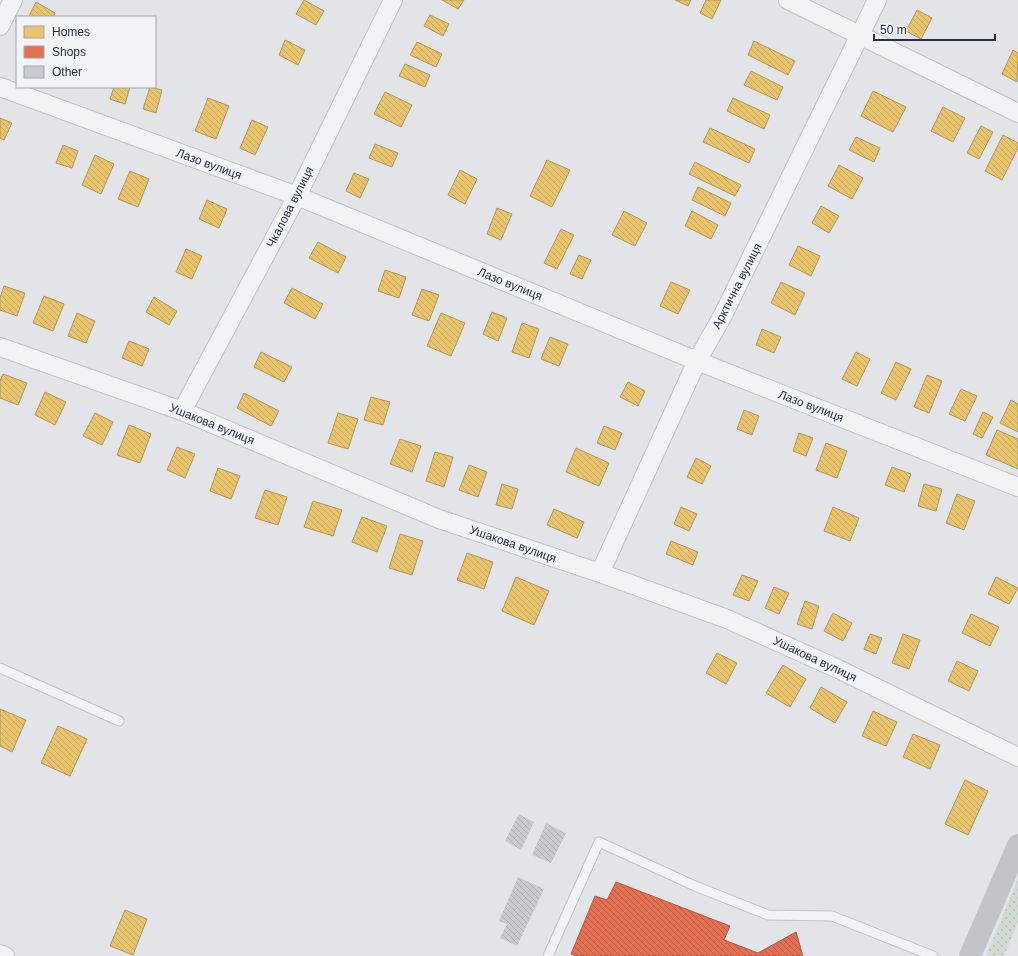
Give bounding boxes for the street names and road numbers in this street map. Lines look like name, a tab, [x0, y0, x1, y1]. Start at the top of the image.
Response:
street label: Лазо вулиця	[174, 146, 244, 182]
street label: Чкалова вулиця	[264, 164, 316, 250]
street label: Арктична вулиця	[709, 241, 765, 331]
street label: Лазо вулиця	[476, 265, 544, 303]
street label: Лазо вулиця	[776, 387, 846, 425]
street label: Ушакова вулиця	[167, 401, 257, 447]
street label: Ушакова вулиця	[468, 523, 558, 565]
street label: Ушакова вулиця	[771, 634, 859, 684]

